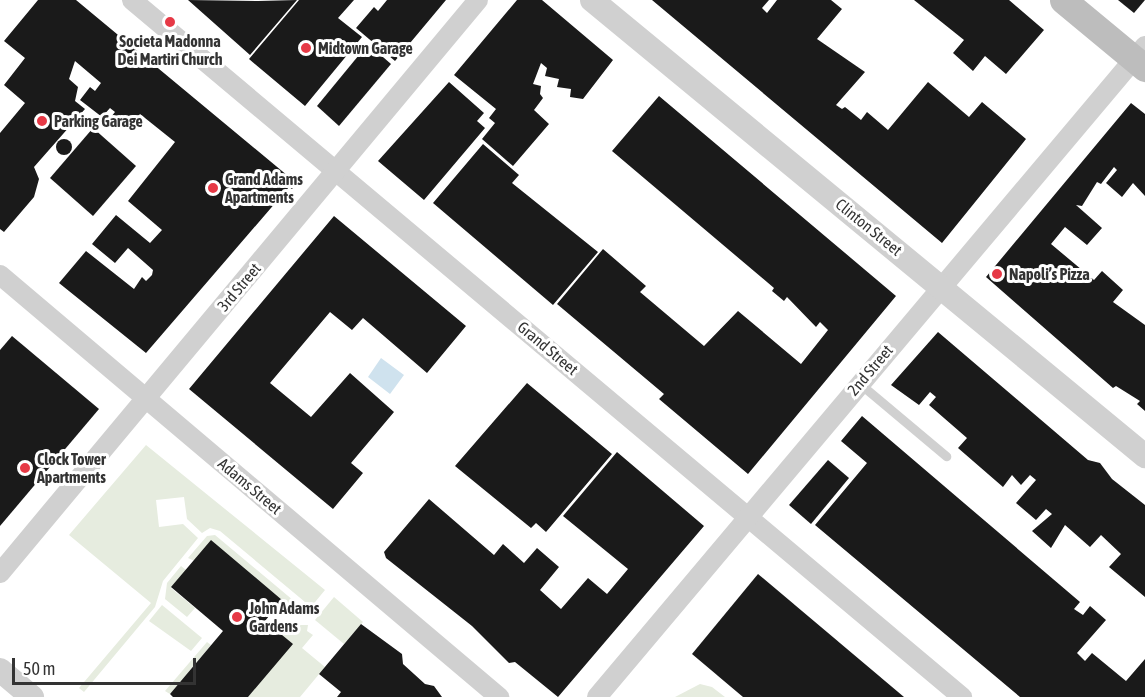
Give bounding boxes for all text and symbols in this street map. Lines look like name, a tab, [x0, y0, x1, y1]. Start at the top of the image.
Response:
marker: Societa Madonna Dei Martiri Church	[163, 15, 177, 29]
place label: Societa Madonna Dei Martiri Church	[118, 31, 222, 69]
place label: Midtown Garage	[318, 38, 413, 58]
marker: Midtown Garage	[299, 41, 313, 55]
place label: Parking Garage	[54, 111, 143, 131]
marker: Parking Garage	[35, 114, 49, 128]
place label: Grand Adams Apartments	[225, 169, 303, 207]
marker: Grand Adams Apartments	[206, 181, 220, 195]
street label: Clinton Street	[832, 194, 906, 260]
street label: 3rd Street	[213, 259, 265, 315]
place label: Napoli’s Pizza	[1009, 264, 1090, 284]
marker: Napoli’s Pizza	[990, 267, 1004, 281]
street label: Grand Street	[514, 317, 582, 379]
street label: 2nd Street	[843, 341, 897, 399]
place label: Clock Tower Apartments	[37, 449, 106, 487]
street label: Adams Street	[214, 454, 286, 518]
marker: Clock Tower Apartments	[18, 461, 32, 475]
place label: John Adams Gardens	[249, 598, 319, 636]
marker: John Adams Gardens	[230, 610, 244, 624]
scale bar	[15, 646, 200, 684]
text: 50 m	[23, 658, 55, 679]

